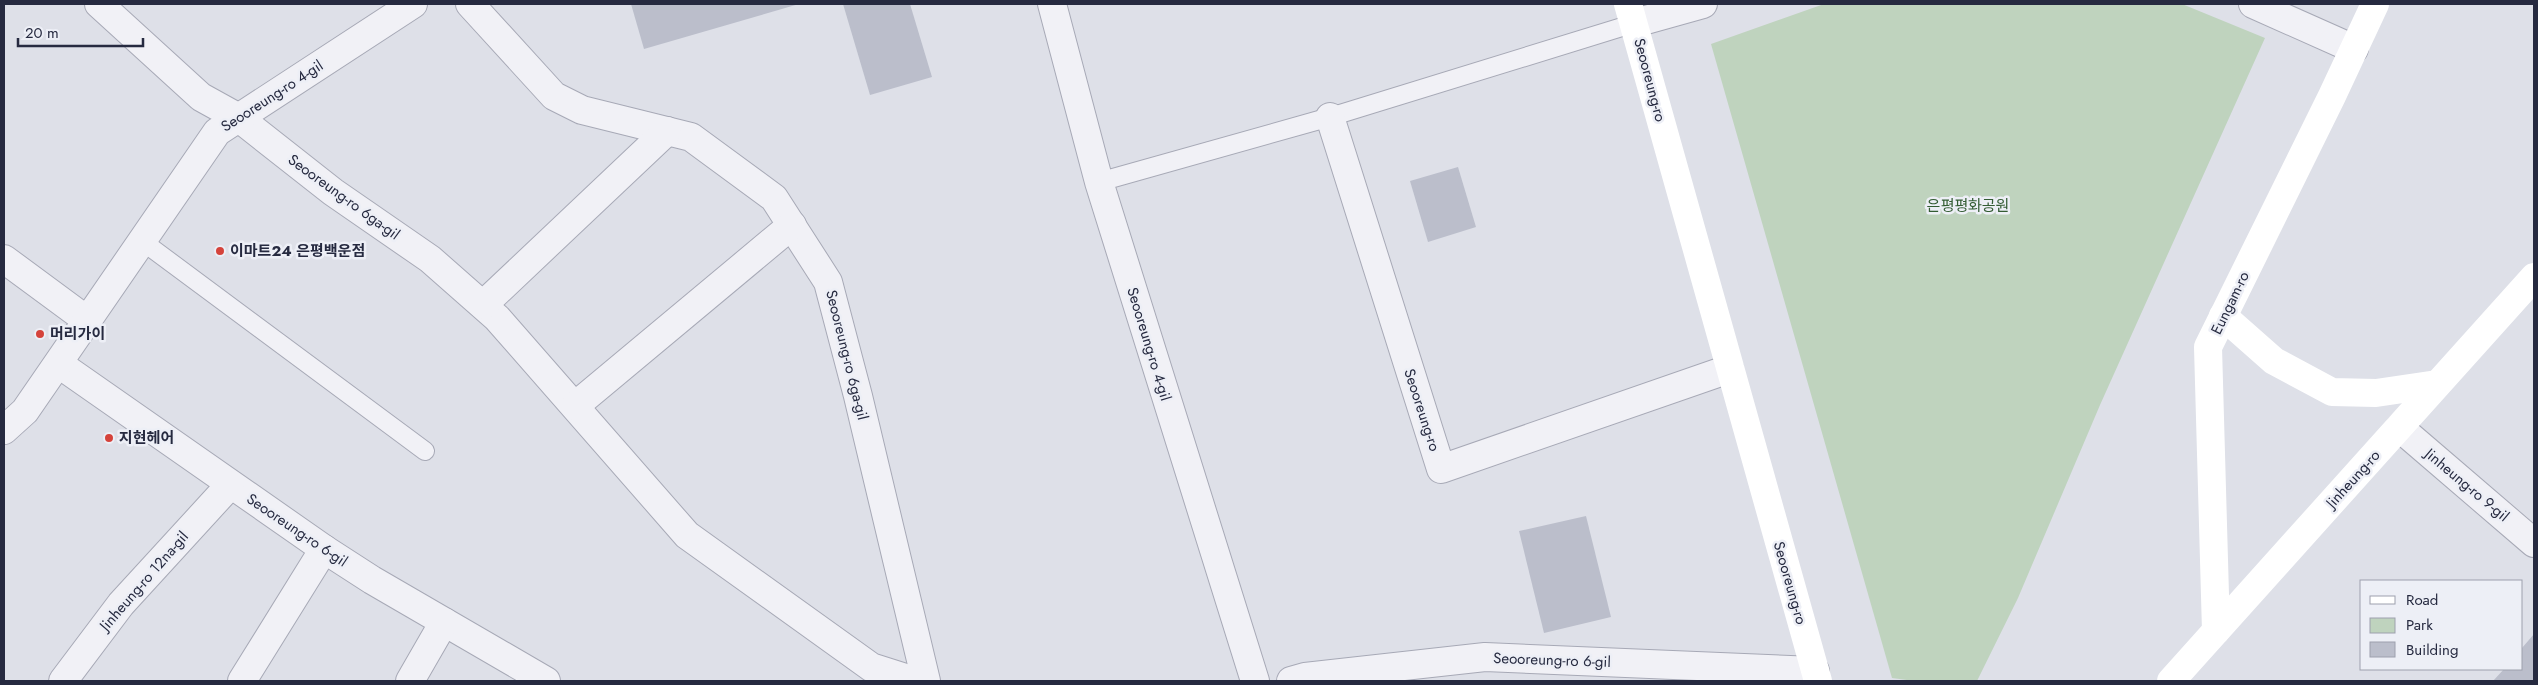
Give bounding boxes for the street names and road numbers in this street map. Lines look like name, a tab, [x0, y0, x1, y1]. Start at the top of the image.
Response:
street label: Seooreung-ro	[1628, 36, 1672, 124]
street label: Seooreung-ro 4-gil	[217, 55, 327, 137]
street label: Seooreung-ro 6ga-gil	[284, 149, 404, 245]
street label: Eungam-ro	[2205, 268, 2255, 338]
street label: Seooreung-ro 4-gil	[1121, 284, 1177, 404]
street label: Seooreung-ro 6ga-gil	[820, 288, 874, 422]
street label: Seooreung-ro	[1398, 366, 1446, 454]
street label: Jinheung-ro 9-gil	[2419, 442, 2514, 527]
street label: Jinheung-ro	[2320, 445, 2385, 514]
street label: Seooreung-ro 6-gil	[242, 488, 352, 572]
street label: Jinheung-ro 12na-gil	[93, 526, 193, 637]
street label: Seooreung-ro	[1768, 539, 1812, 627]
street label: Seooreung-ro 6-gil	[1493, 647, 1611, 673]

